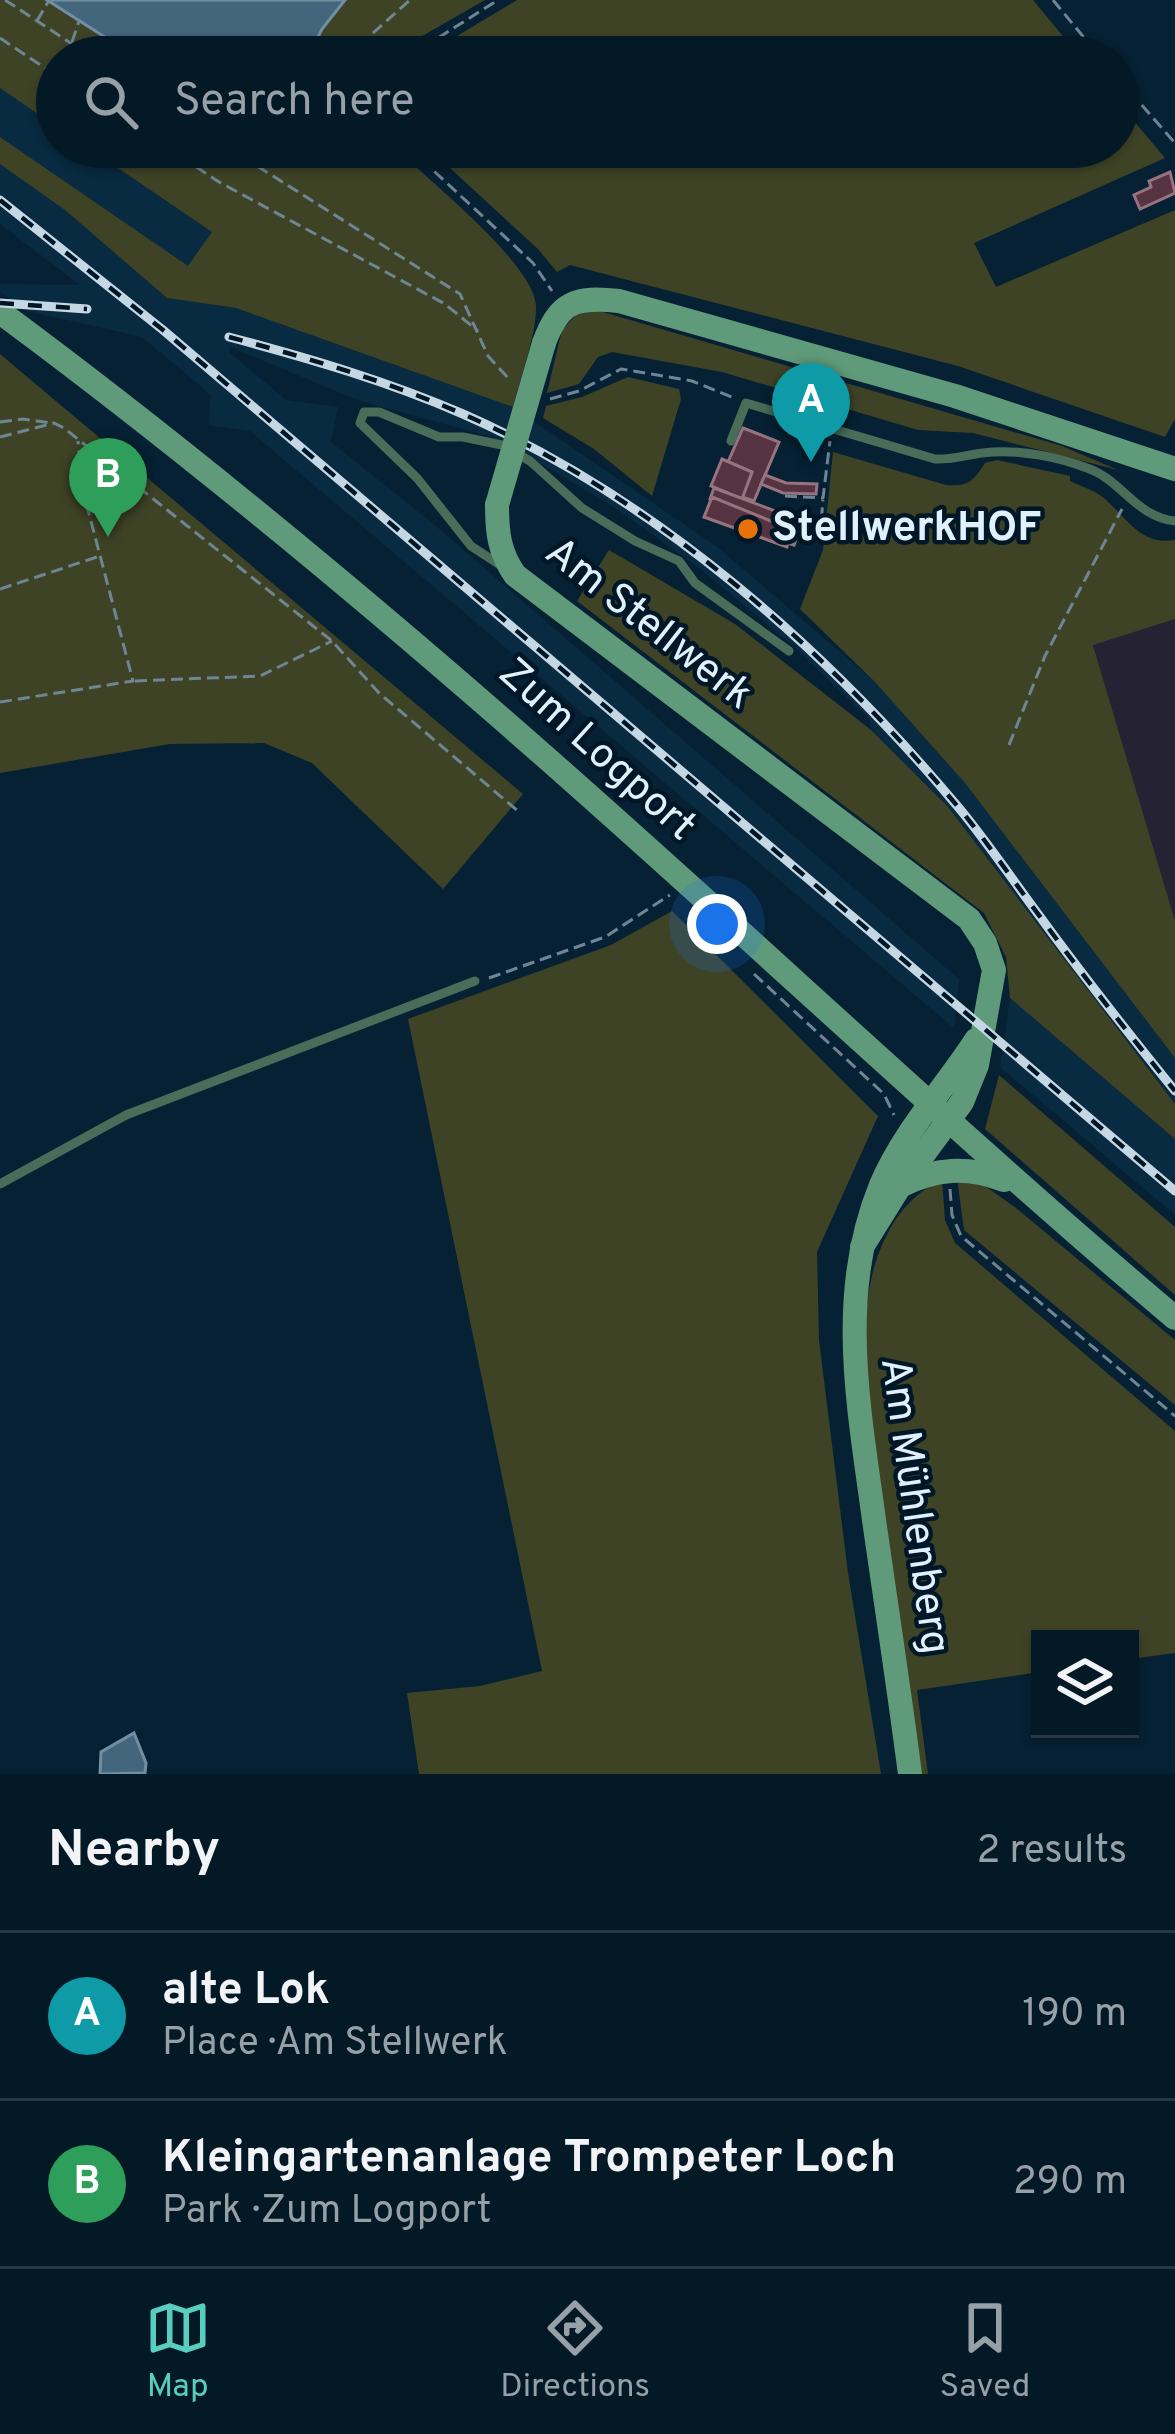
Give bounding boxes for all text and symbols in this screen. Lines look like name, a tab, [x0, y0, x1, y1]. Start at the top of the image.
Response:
search box	[36, 36, 1139, 168]
icon: search	[78, 69, 144, 135]
text: Search here	[174, 74, 414, 131]
pin: A	[772, 363, 850, 462]
pin: B	[69, 438, 147, 537]
place label: StellwerkHOF	[772, 503, 1041, 556]
marker: StellwerkHOF	[735, 516, 761, 542]
street label: Am Stellwerk	[533, 527, 763, 723]
street label: Zum Logport	[486, 648, 706, 854]
your location	[687, 894, 747, 954]
street label: Am Mühlenberg	[866, 1354, 960, 1658]
map controls	[1031, 1630, 1139, 1738]
button: layers	[1031, 1630, 1139, 1738]
text: Nearby	[48, 1820, 220, 1885]
text: 2 results	[976, 1828, 1127, 1877]
text: alte Lok	[162, 1963, 330, 2020]
text: A	[73, 1991, 101, 2040]
text: 190 m	[1022, 1991, 1127, 2040]
text: Place · Am Stellwerk	[162, 2020, 507, 2069]
text: Kleingartenanlage Trompeter Loch	[162, 2131, 896, 2188]
text: B	[74, 2159, 100, 2208]
text: 290 m	[1013, 2159, 1127, 2208]
text: Park · Zum Logport	[162, 2188, 492, 2237]
tab: Map	[145, 2295, 211, 2409]
tab: Directions	[500, 2295, 650, 2409]
tab: Saved	[940, 2295, 1030, 2409]

